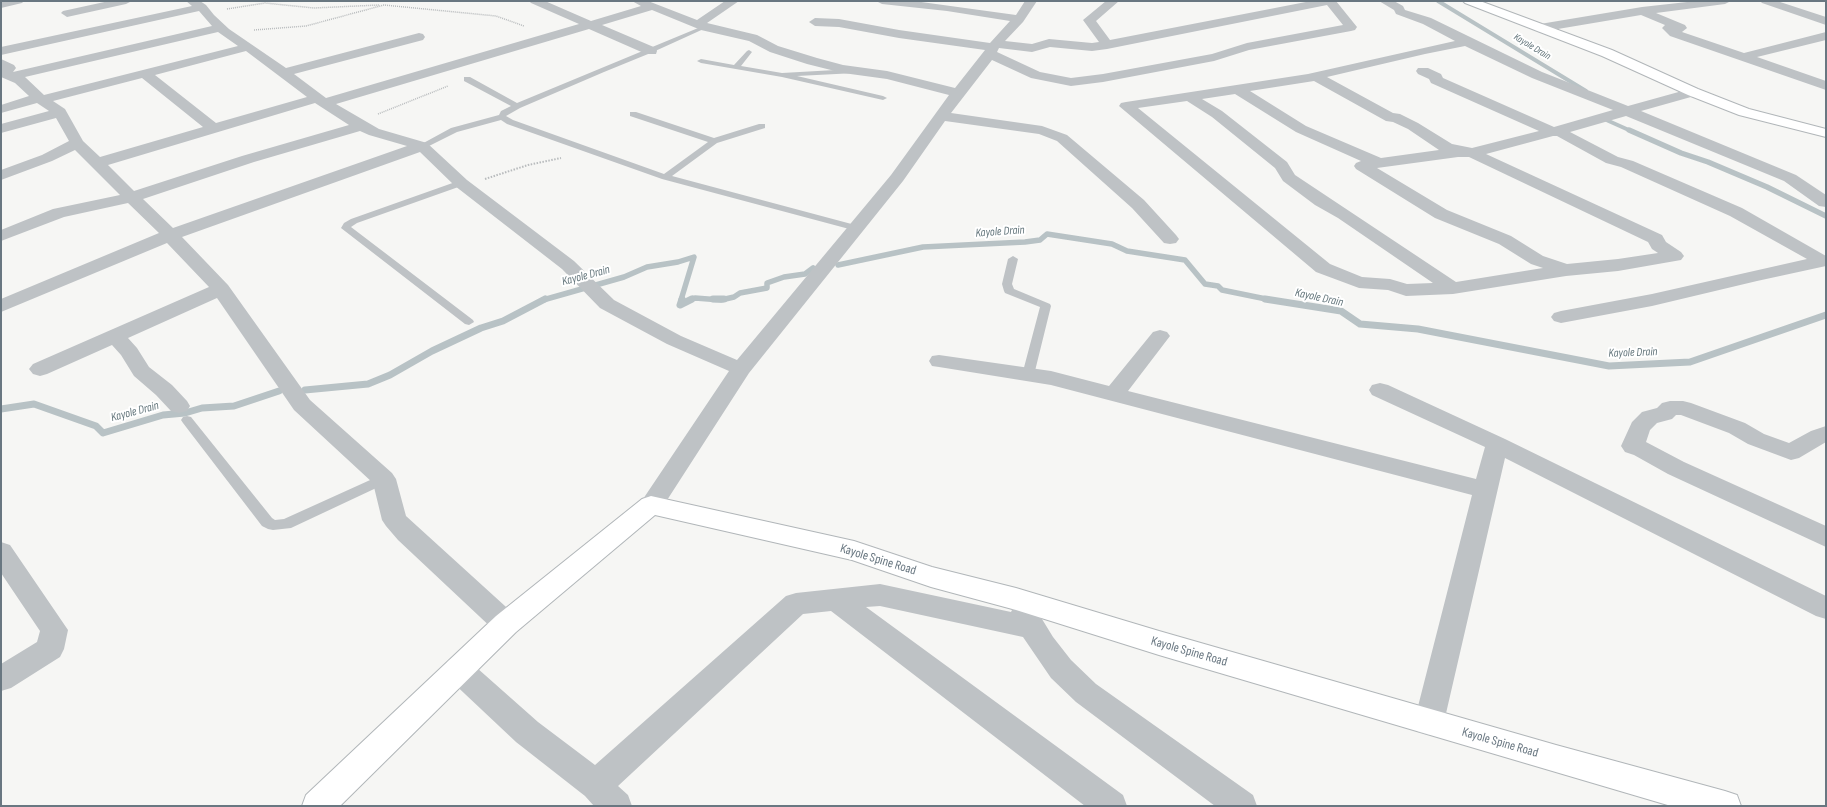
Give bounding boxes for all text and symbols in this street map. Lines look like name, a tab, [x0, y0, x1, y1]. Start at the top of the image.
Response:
water label: Kayole Drain	[1511, 31, 1553, 63]
water label: Kayole Drain	[975, 223, 1025, 241]
water label: Kayole Drain	[560, 263, 612, 289]
water label: Kayole Drain	[1294, 286, 1344, 310]
water label: Kayole Drain	[1608, 345, 1658, 361]
water label: Kayole Drain	[109, 399, 161, 425]
street label: Kayole Spine Road	[838, 541, 918, 579]
street label: Kayole Spine Road	[1149, 634, 1229, 670]
street label: Kayole Spine Road	[1460, 725, 1540, 761]

